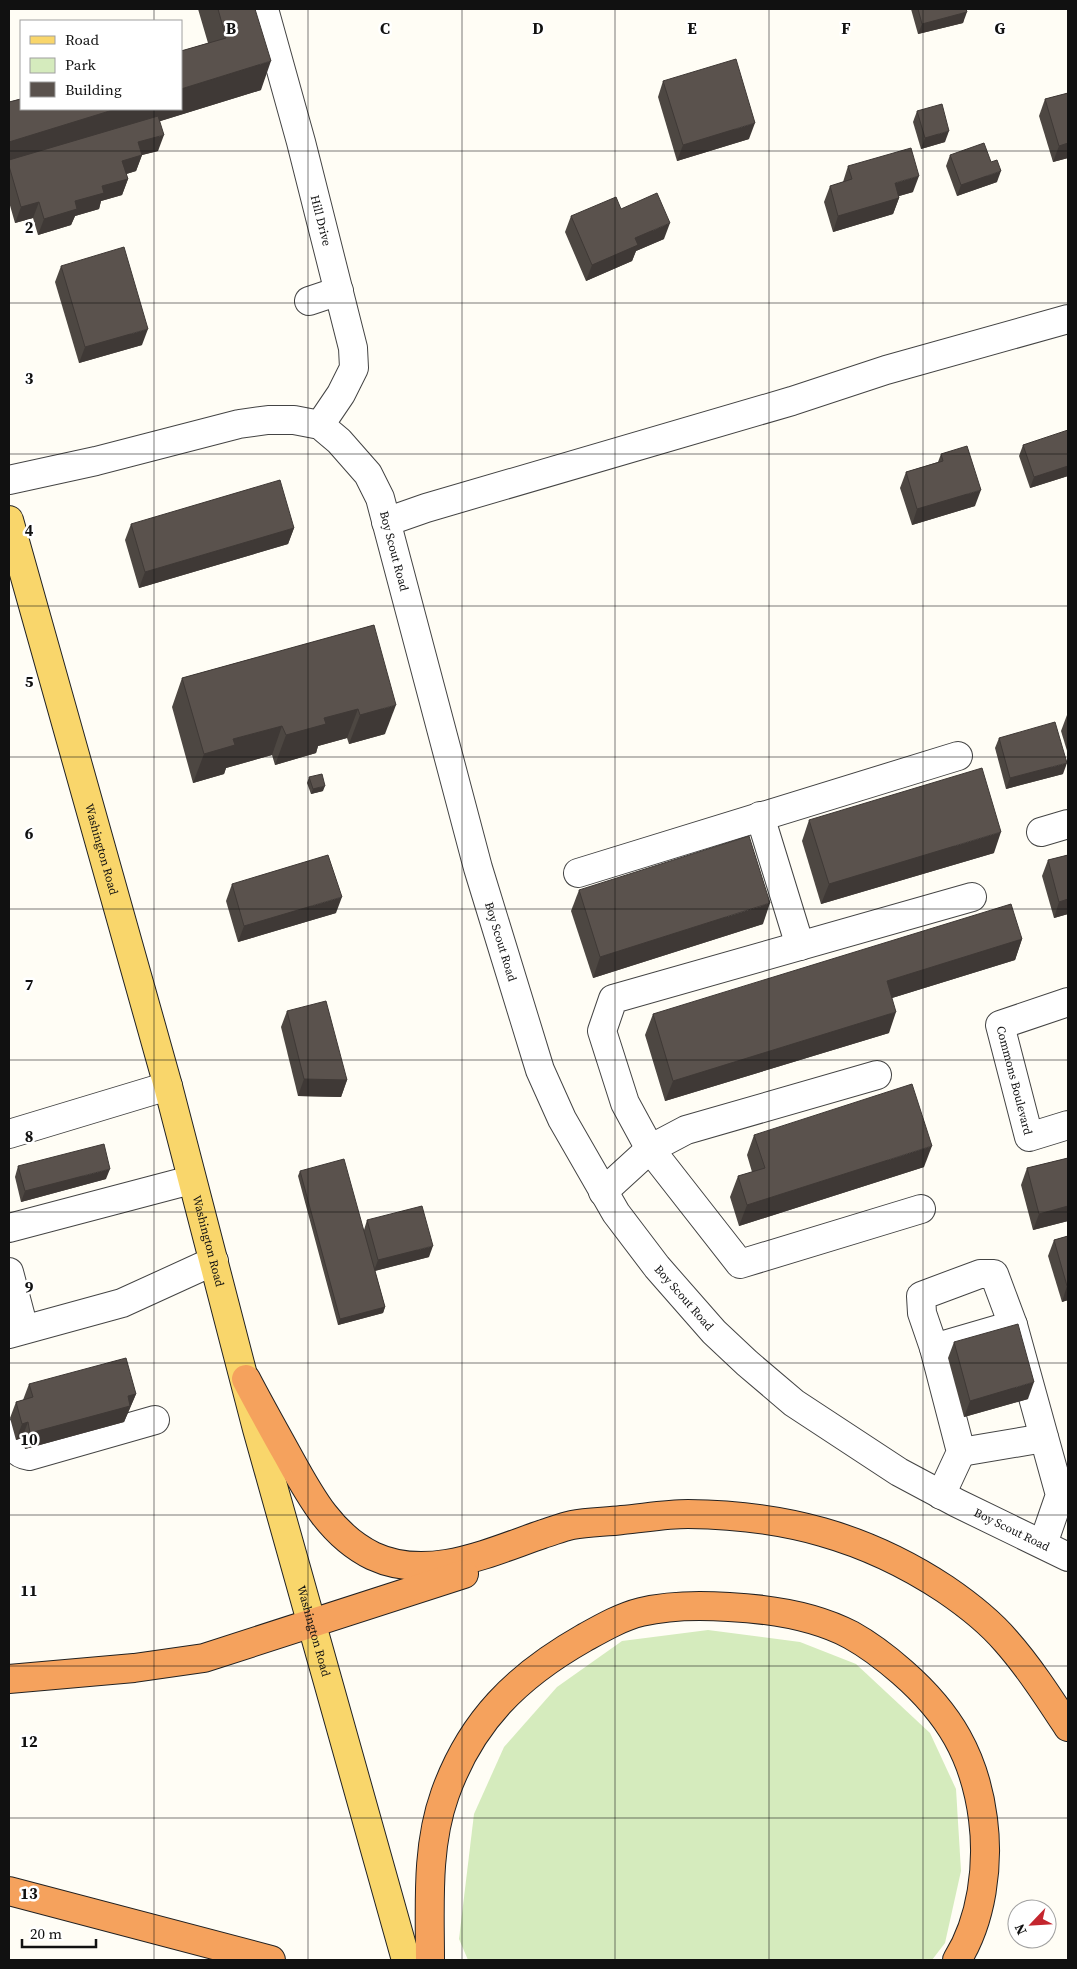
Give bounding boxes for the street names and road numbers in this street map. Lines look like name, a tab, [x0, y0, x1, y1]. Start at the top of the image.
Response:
street label: Hill Drive	[307, 193, 335, 248]
street label: Boy Scout Road	[376, 509, 412, 593]
street label: Washington Road	[81, 802, 122, 897]
street label: Boy Scout Road	[481, 900, 520, 984]
street label: Commons Boulevard	[993, 1024, 1036, 1137]
street label: Washington Road	[189, 1193, 228, 1289]
street label: Boy Scout Road	[651, 1262, 717, 1334]
street label: Boy Scout Road	[971, 1504, 1053, 1555]
street label: Washington Road	[293, 1584, 334, 1679]

